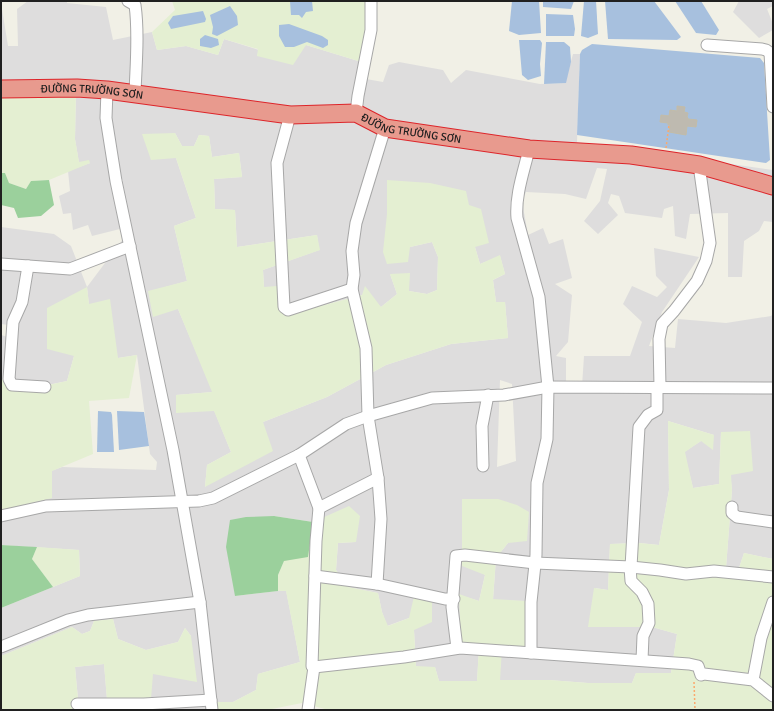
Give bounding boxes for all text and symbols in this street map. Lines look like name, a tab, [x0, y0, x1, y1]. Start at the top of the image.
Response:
street label: ĐƯỜNG TRƯỜNG SƠN	[40, 81, 144, 102]
street label: ĐƯỜNG TRƯỜNG SƠN	[359, 111, 462, 146]

